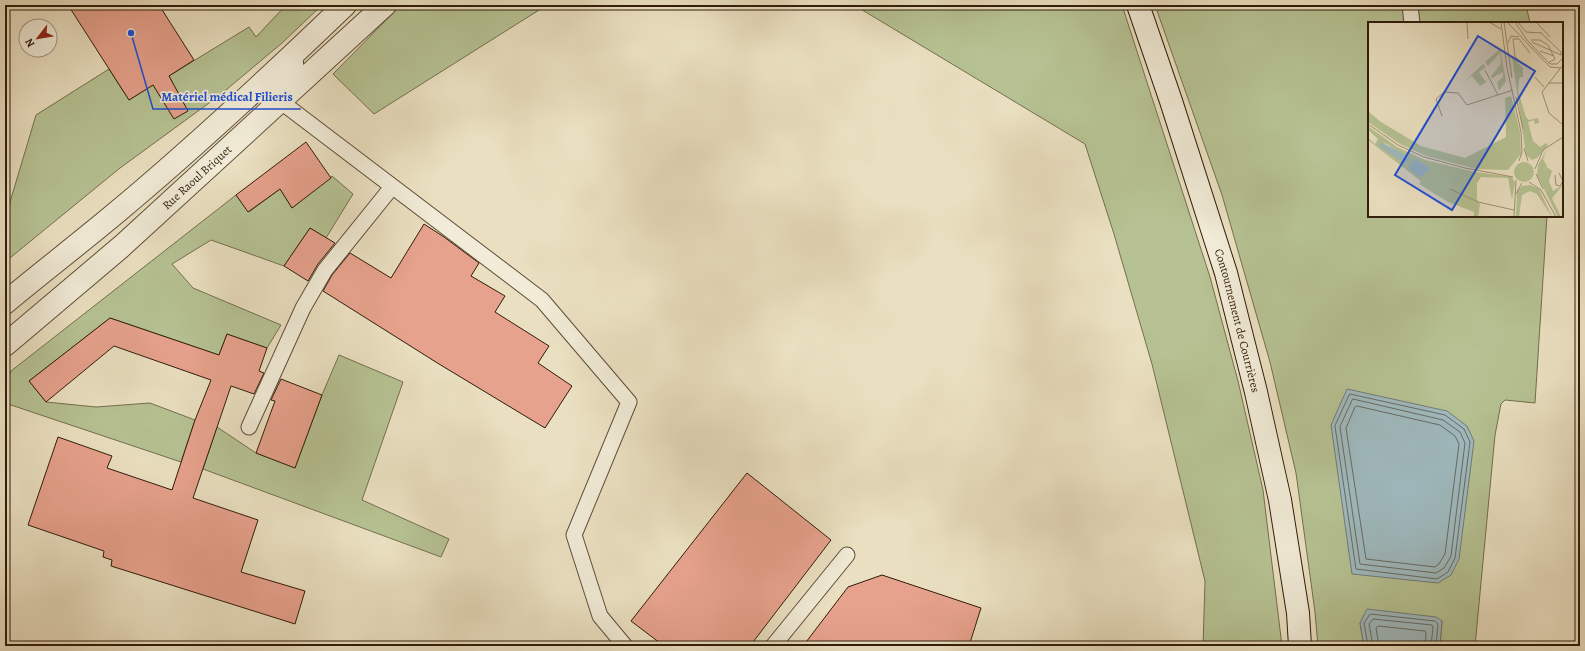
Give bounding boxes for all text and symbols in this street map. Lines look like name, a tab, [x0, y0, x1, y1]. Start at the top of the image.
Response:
north arrow	[18, 18, 58, 58]
inset map	[1368, 22, 1563, 217]
text: N	[21, 36, 38, 50]
callout: Matériel médical Filieris	[153, 84, 301, 109]
text: Matériel médical Filieris	[161, 88, 293, 105]
street label: Rue Raoul Briquet	[159, 141, 235, 213]
street label: Contournement de Courrières	[1211, 247, 1264, 394]

